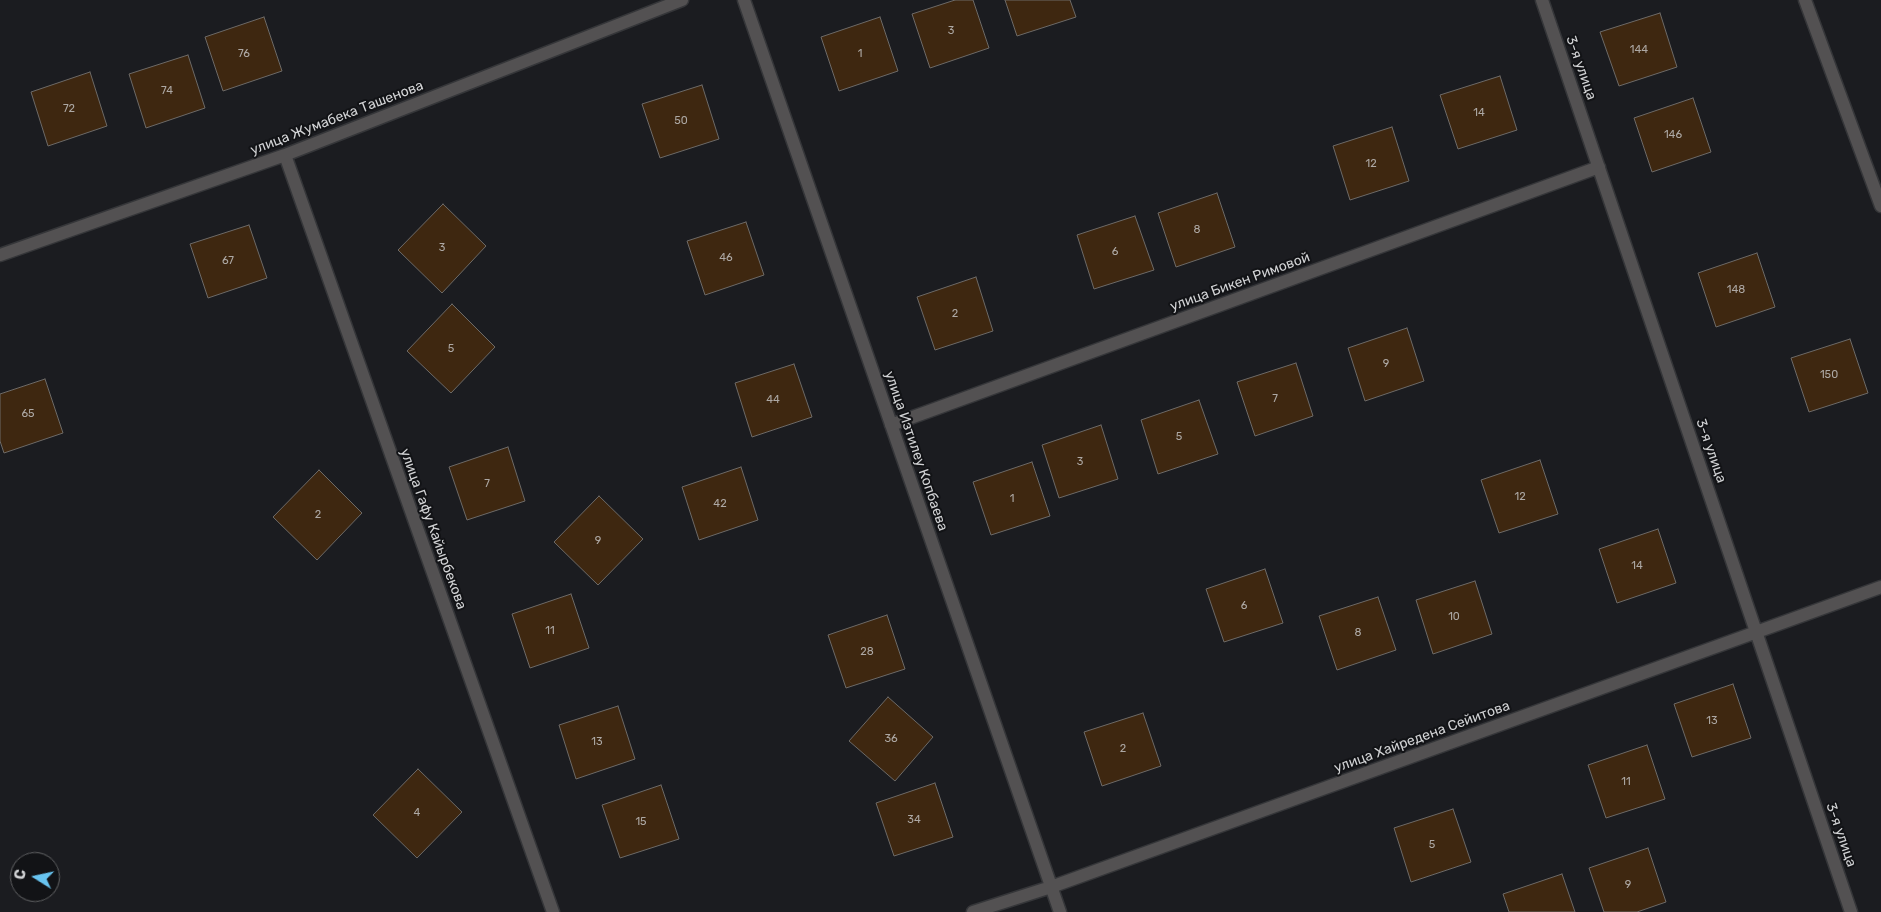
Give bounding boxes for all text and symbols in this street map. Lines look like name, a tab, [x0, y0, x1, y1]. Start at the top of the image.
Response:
house number: 3	[948, 24, 954, 38]
street label: 3-я улица	[1562, 34, 1600, 102]
house number: 144	[1630, 43, 1648, 57]
house number: 76	[238, 47, 250, 61]
house number: 1	[858, 47, 862, 61]
street label: улица Жумабека Ташенова	[248, 77, 426, 159]
house number: 74	[161, 84, 173, 98]
house number: 72	[63, 102, 75, 116]
house number: 14	[1473, 106, 1485, 120]
house number: 50	[674, 114, 688, 128]
house number: 146	[1664, 128, 1682, 142]
house number: 12	[1365, 157, 1377, 171]
house number: 8	[1194, 223, 1200, 237]
house number: 3	[439, 241, 445, 255]
house number: 6	[1112, 245, 1118, 259]
street label: улица Бикен Римовой	[1168, 249, 1312, 315]
house number: 46	[719, 251, 733, 265]
house number: 67	[222, 254, 234, 268]
house number: 148	[1727, 283, 1745, 297]
house number: 2	[952, 307, 958, 321]
house number: 5	[448, 342, 454, 356]
house number: 9	[1383, 357, 1389, 371]
house number: 150	[1820, 368, 1838, 382]
street label: улица Изтилеу Копбаева	[881, 369, 951, 533]
house number: 7	[1272, 392, 1278, 406]
house number: 44	[766, 393, 780, 407]
house number: 65	[21, 407, 35, 421]
street label: 3-я улица	[1692, 417, 1730, 485]
house number: 5	[1176, 430, 1182, 444]
street label: улица Гафу Кайырбекова	[396, 446, 470, 612]
house number: 3	[1077, 455, 1083, 469]
house number: 7	[484, 477, 490, 491]
house number: 12	[1514, 490, 1526, 504]
house number: 1	[1010, 492, 1014, 506]
house number: 42	[713, 497, 727, 511]
house number: 2	[315, 508, 321, 522]
house number: 9	[595, 534, 601, 548]
house number: 14	[1631, 559, 1643, 573]
house number: 6	[1241, 599, 1247, 613]
house number: 10	[1448, 610, 1460, 624]
house number: 11	[545, 624, 555, 638]
house number: 8	[1355, 626, 1361, 640]
house number: 28	[860, 645, 874, 659]
street label: улица Хайредена Сейитова	[1332, 697, 1512, 777]
house number: 13	[1706, 714, 1718, 728]
house number: 36	[884, 732, 898, 746]
house number: 13	[591, 735, 603, 749]
house number: 2	[1120, 742, 1126, 756]
house number: 11	[1621, 775, 1631, 789]
street label: 3-я улица	[1822, 801, 1860, 869]
house number: 4	[414, 806, 420, 820]
house number: 34	[907, 813, 921, 827]
house number: 15	[635, 815, 647, 829]
house number: 5	[1429, 838, 1435, 852]
north arrow	[10, 852, 60, 902]
text: С	[11, 868, 30, 881]
house number: 9	[1625, 878, 1631, 892]

